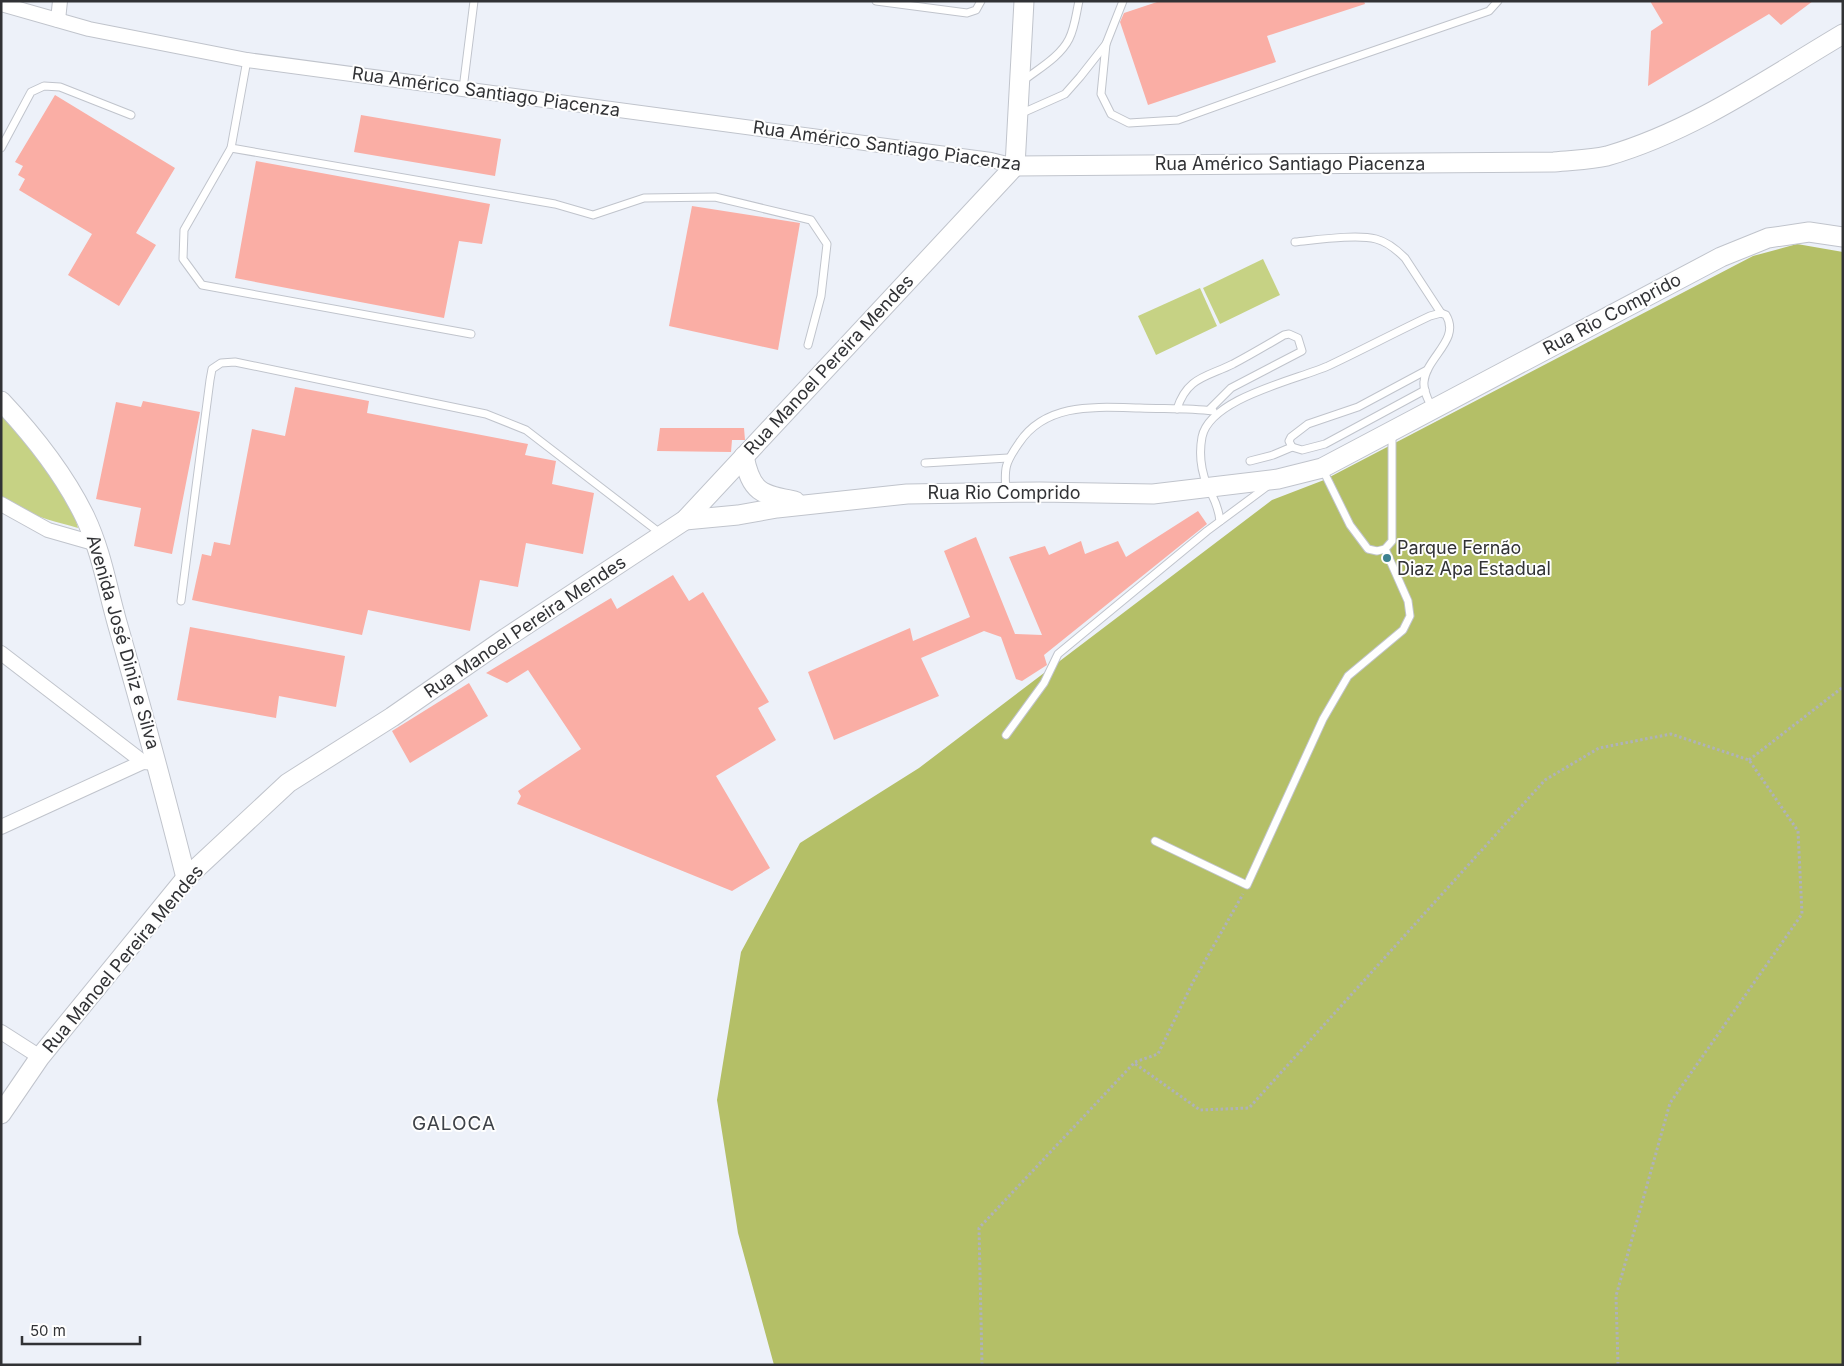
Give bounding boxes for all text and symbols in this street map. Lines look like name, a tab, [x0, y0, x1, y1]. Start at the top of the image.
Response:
street label: Rua Américo Santiago Piacenza	[351, 62, 622, 121]
street label: Rua Américo Santiago Piacenza	[752, 116, 1023, 175]
street label: Rua Américo Santiago Piacenza	[1155, 153, 1425, 174]
street label: Rua Rio Comprido	[1539, 268, 1684, 359]
street label: Rua Manoel Pereira Mendes	[740, 270, 918, 459]
street label: Rua Rio Comprido	[927, 482, 1081, 503]
street label: Avenida José Diniz e Silva	[83, 532, 164, 752]
place label: Parque Fernão Diaz Apa Estadual	[1397, 537, 1551, 579]
street label: Rua Manoel Pereira Mendes	[420, 551, 630, 702]
marker: Parque Fernão Diaz Apa Estadual	[1381, 552, 1393, 564]
street label: Rua Manoel Pereira Mendes	[38, 861, 207, 1057]
district label: GALOCA	[412, 1112, 496, 1135]
scale bar	[22, 1314, 140, 1346]
text: 50 m	[30, 1321, 66, 1340]

